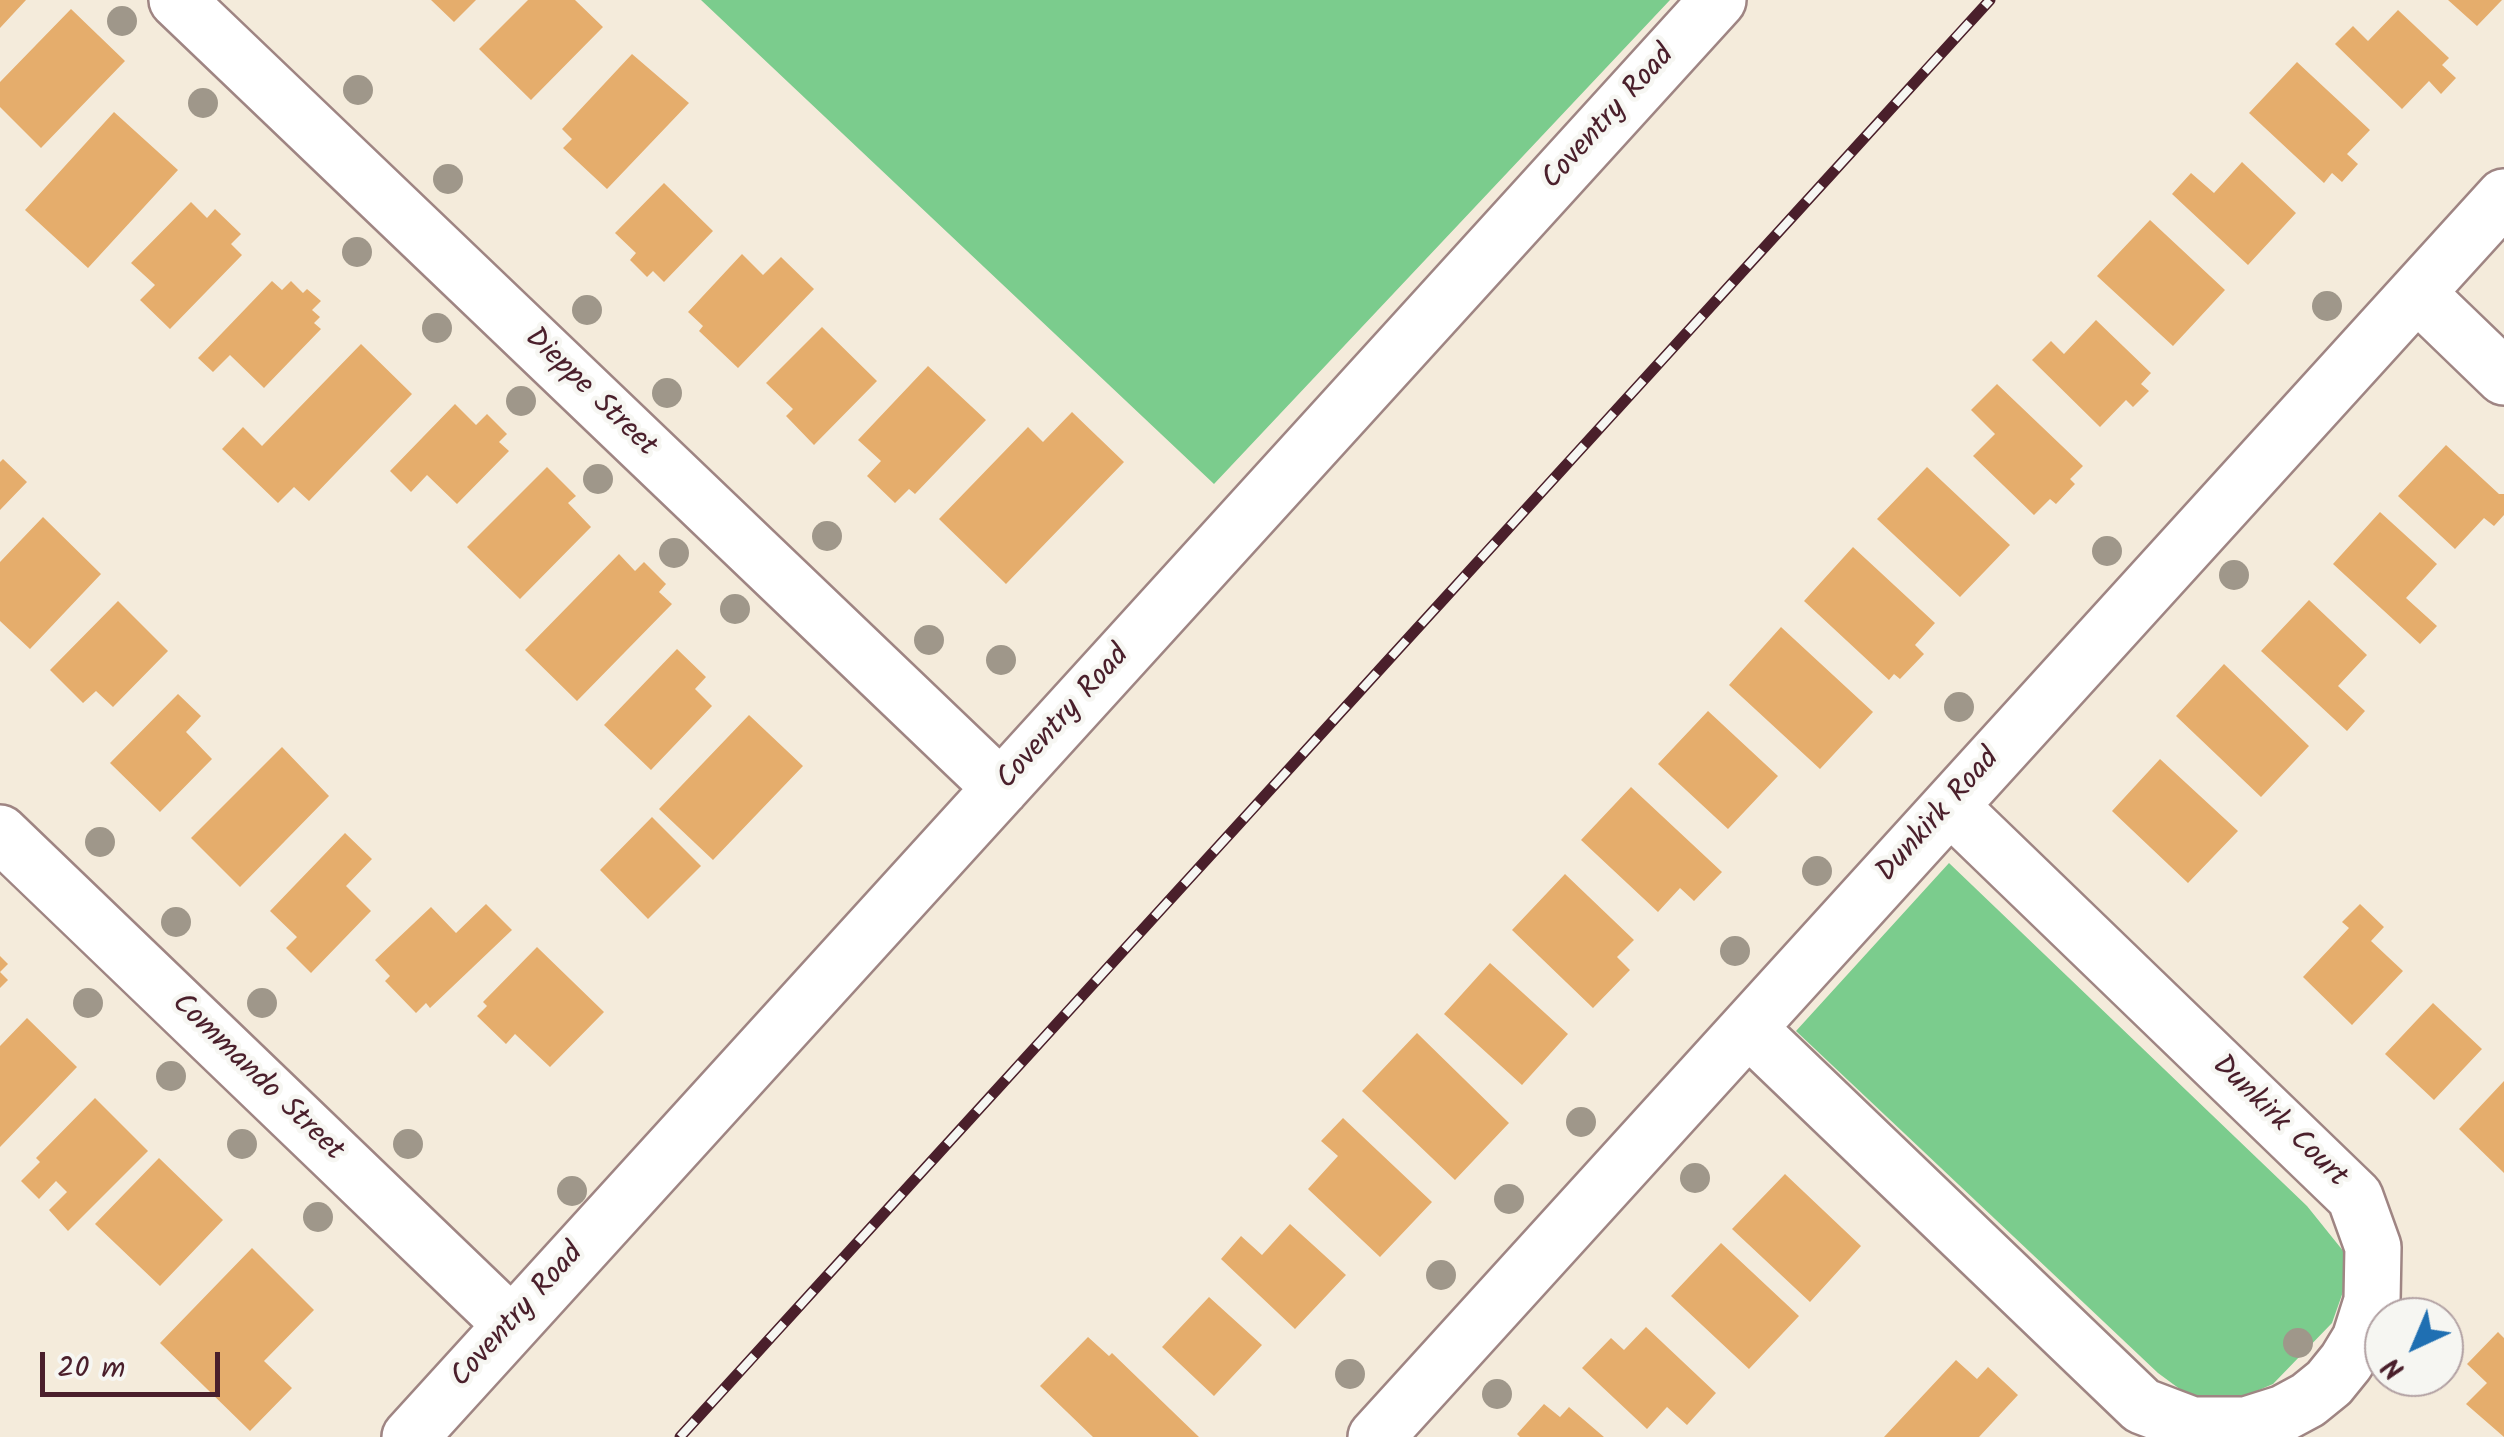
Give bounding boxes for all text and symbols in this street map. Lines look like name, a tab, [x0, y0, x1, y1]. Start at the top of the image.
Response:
street label: Coventry Road	[1536, 40, 1684, 198]
street label: Dieppe Street	[515, 322, 663, 466]
street label: Coventry Road	[991, 640, 1139, 798]
street label: Dunkirk Road	[1871, 743, 2009, 891]
street label: Commando Street	[162, 988, 350, 1170]
street label: Dunkirk Court	[2203, 1049, 2353, 1197]
street label: Coventry Road	[445, 1238, 593, 1396]
north arrow	[2364, 1297, 2464, 1397]
scale bar	[45, 1332, 225, 1394]
text: 20 m	[57, 1345, 125, 1393]
text: N	[2372, 1345, 2416, 1390]

